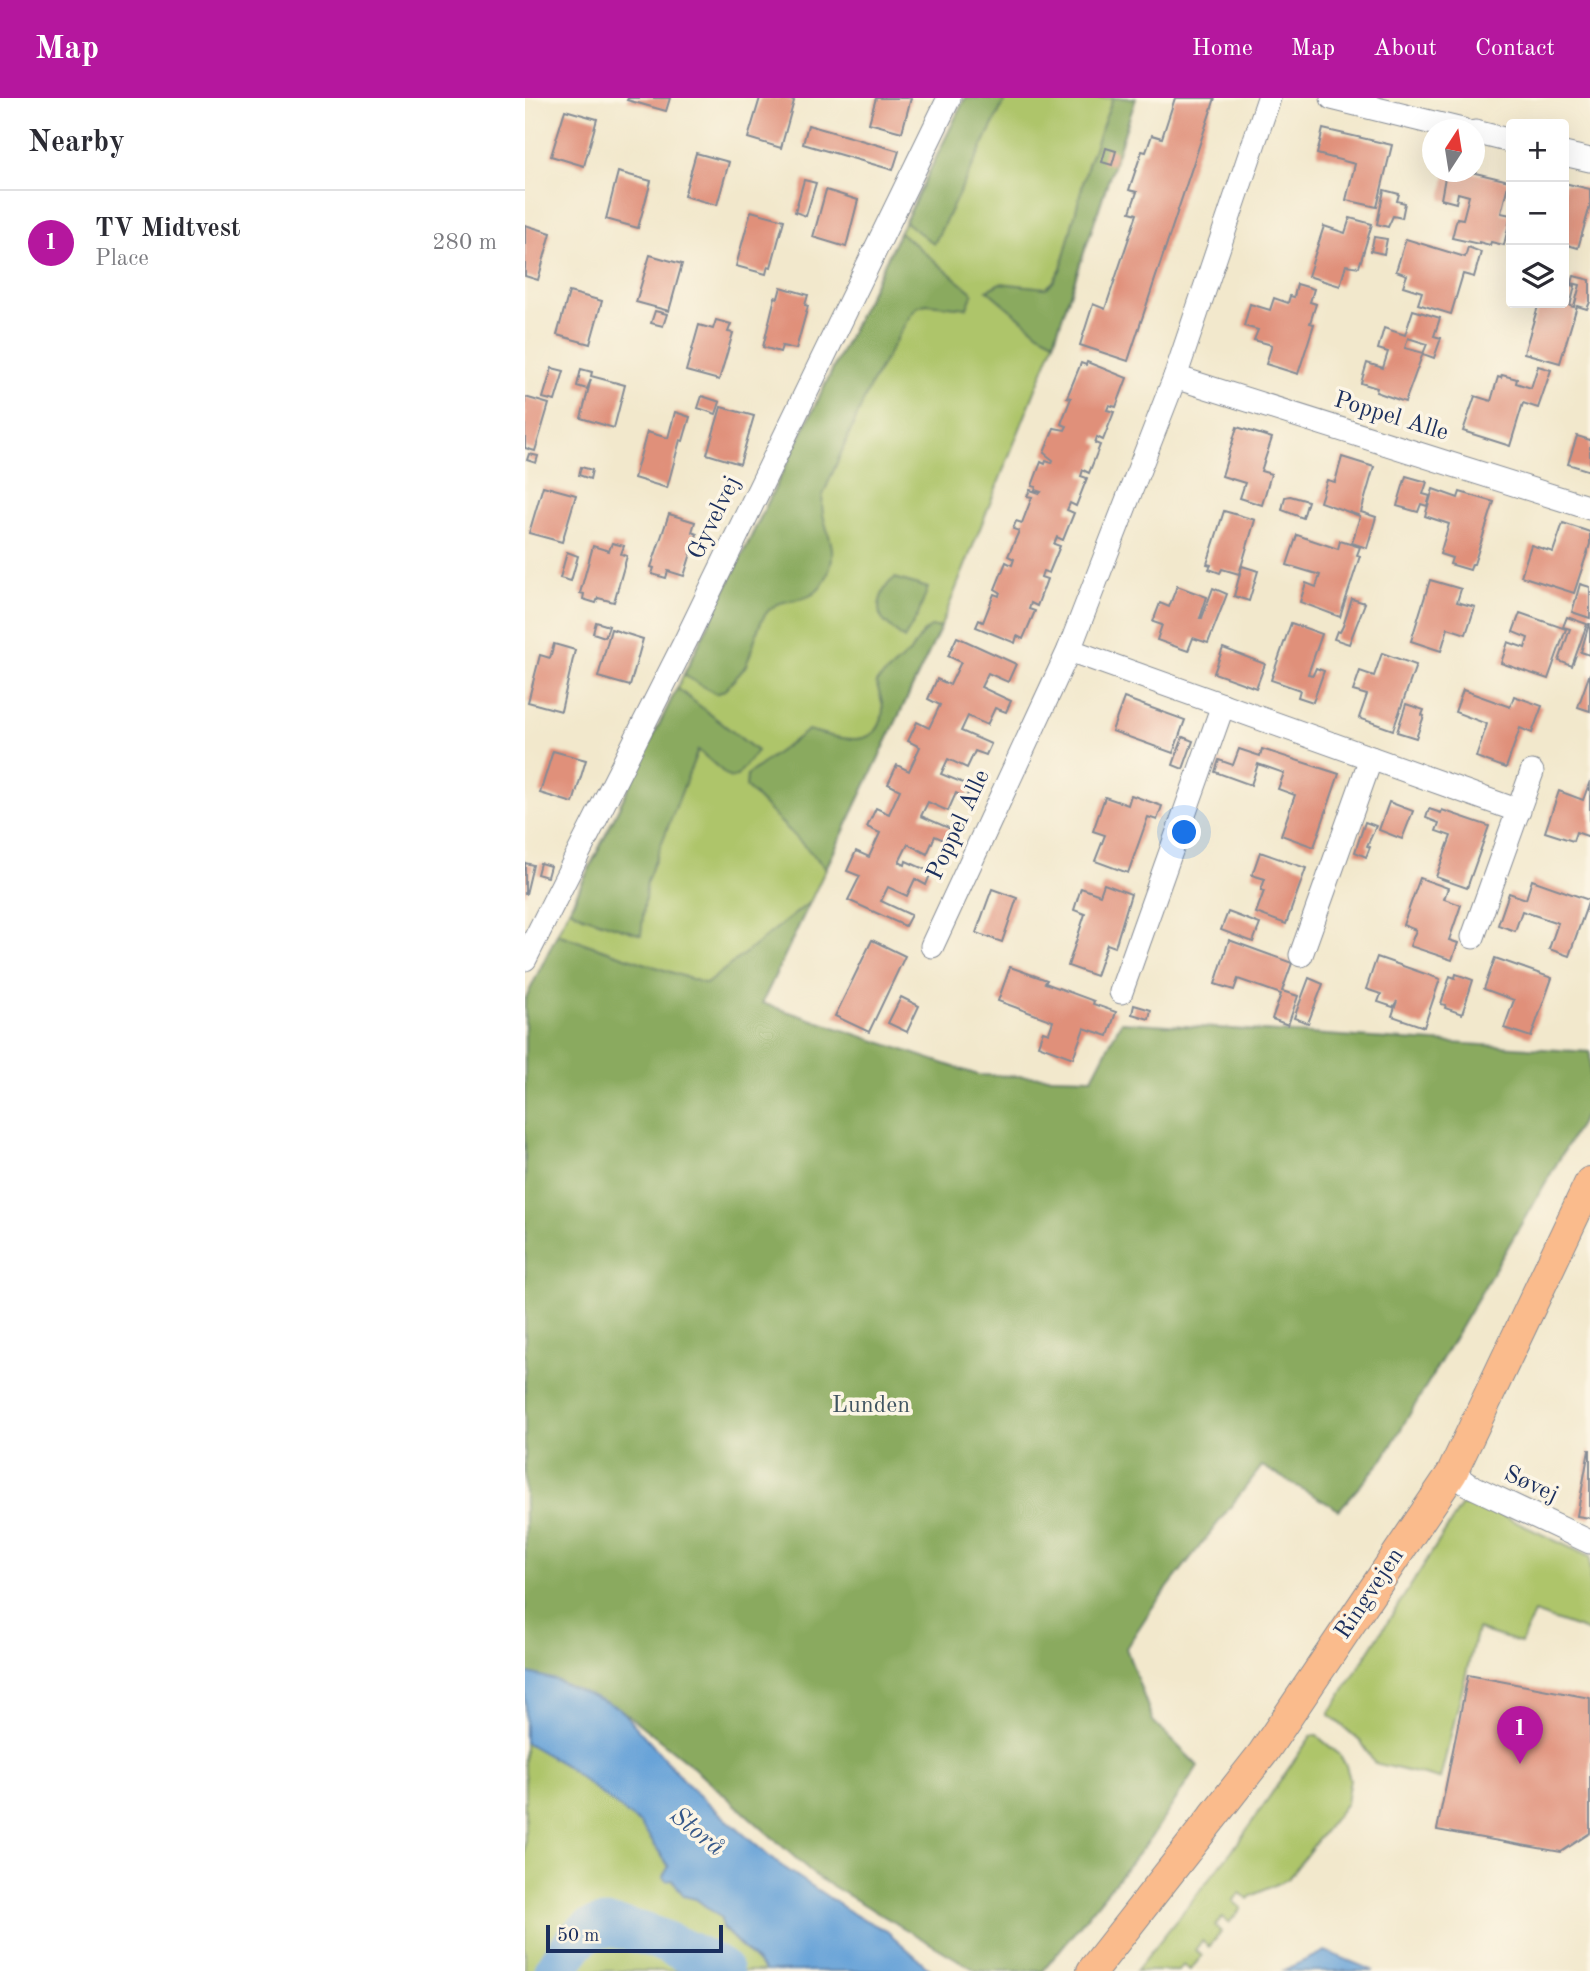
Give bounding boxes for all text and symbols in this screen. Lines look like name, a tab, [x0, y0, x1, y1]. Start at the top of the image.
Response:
text: Map	[35, 33, 99, 66]
text: Home	[1192, 37, 1253, 61]
text: Map	[1291, 37, 1335, 61]
text: About	[1373, 37, 1437, 61]
text: Contact	[1475, 37, 1555, 61]
north arrow	[1422, 119, 1485, 182]
map controls	[1506, 119, 1569, 308]
button: +	[1506, 119, 1569, 182]
text: Nearby	[28, 128, 125, 158]
button: −	[1506, 182, 1569, 245]
text: TV Midtvest	[95, 216, 241, 242]
text: 1	[44, 231, 58, 254]
text: 280 m	[432, 231, 497, 254]
button: layers	[1506, 245, 1569, 308]
text: Place	[95, 247, 149, 270]
street label: Poppel Alle	[1331, 388, 1451, 446]
street label: Gyvelvej	[685, 473, 745, 563]
street label: Poppel Alle	[923, 766, 995, 884]
your location	[1167, 815, 1201, 849]
park label: Lunden	[832, 1394, 910, 1418]
street label: Søvej	[1500, 1462, 1562, 1508]
street label: Ringvejen	[1331, 1544, 1409, 1644]
pin: 1	[1497, 1706, 1543, 1764]
water label: Storå	[665, 1803, 729, 1862]
scale bar	[546, 1922, 723, 1954]
text: 50 m	[557, 1927, 599, 1946]

